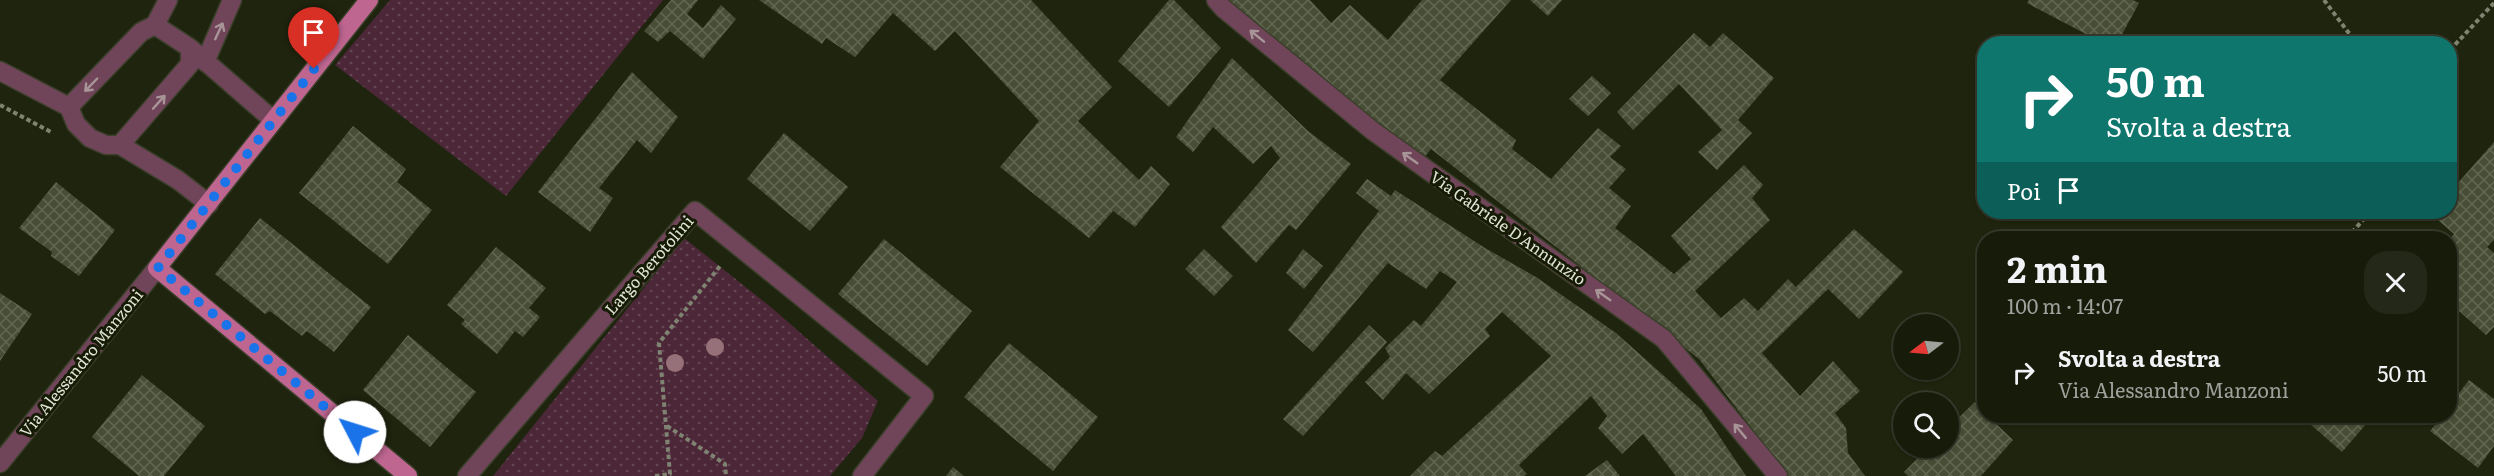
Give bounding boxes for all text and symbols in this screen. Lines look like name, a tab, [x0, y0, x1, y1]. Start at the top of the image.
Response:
pin	[288, 7, 339, 69]
icon: arrive	[297, 16, 330, 49]
one-way arrow	[214, 23, 226, 41]
one-way arrow	[1250, 29, 1265, 43]
text: 50 m	[2106, 48, 2205, 110]
icon: right	[2007, 60, 2085, 138]
one-way arrow	[83, 77, 98, 92]
one-way arrow	[152, 95, 166, 110]
text: Svolta a destra	[2106, 105, 2291, 145]
one-way arrow	[1402, 151, 1418, 164]
street label: Via Gabriele D'Annunzio	[1426, 164, 1591, 290]
text: Poi	[2007, 174, 2040, 207]
icon: arrive	[2052, 174, 2085, 207]
street label: Largo Berotolini	[598, 209, 698, 319]
text: 2 min	[2007, 241, 2108, 294]
button: close	[2364, 251, 2427, 314]
street label: Via Alessandro Manzoni	[13, 283, 148, 442]
one-way arrow	[1595, 289, 1611, 301]
text: 100 m · 14:07	[2007, 290, 2123, 320]
north arrow	[1893, 314, 1959, 380]
map controls	[1893, 314, 1959, 458]
text: Svolta a destra	[2058, 341, 2220, 374]
icon: right	[2007, 356, 2040, 389]
text: 50 m	[2377, 356, 2427, 389]
text: Via Alessandro Manzoni	[2058, 374, 2289, 404]
button: search	[1893, 392, 1959, 458]
position arrow	[323, 400, 387, 464]
one-way arrow	[1734, 423, 1747, 439]

